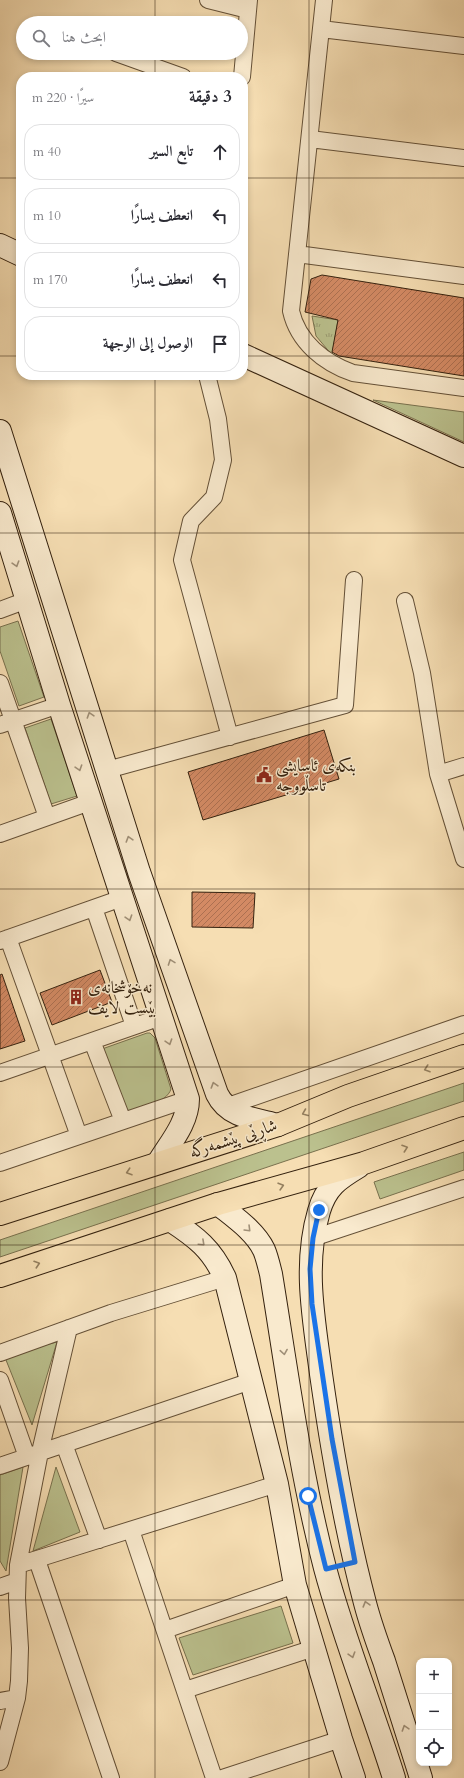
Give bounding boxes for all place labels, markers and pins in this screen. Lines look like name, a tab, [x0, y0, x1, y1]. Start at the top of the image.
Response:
place label: بنکەی ئاسایشی تاسڵووجە	[276, 754, 356, 797]
public building icon: بنکەی ئاسایشی تاسڵووجە	[255, 766, 273, 784]
place label: نەخۆشخانەی بێست لایف	[88, 976, 157, 1019]
building icon: نەخۆشخانەی بێست لایف	[67, 988, 85, 1006]

